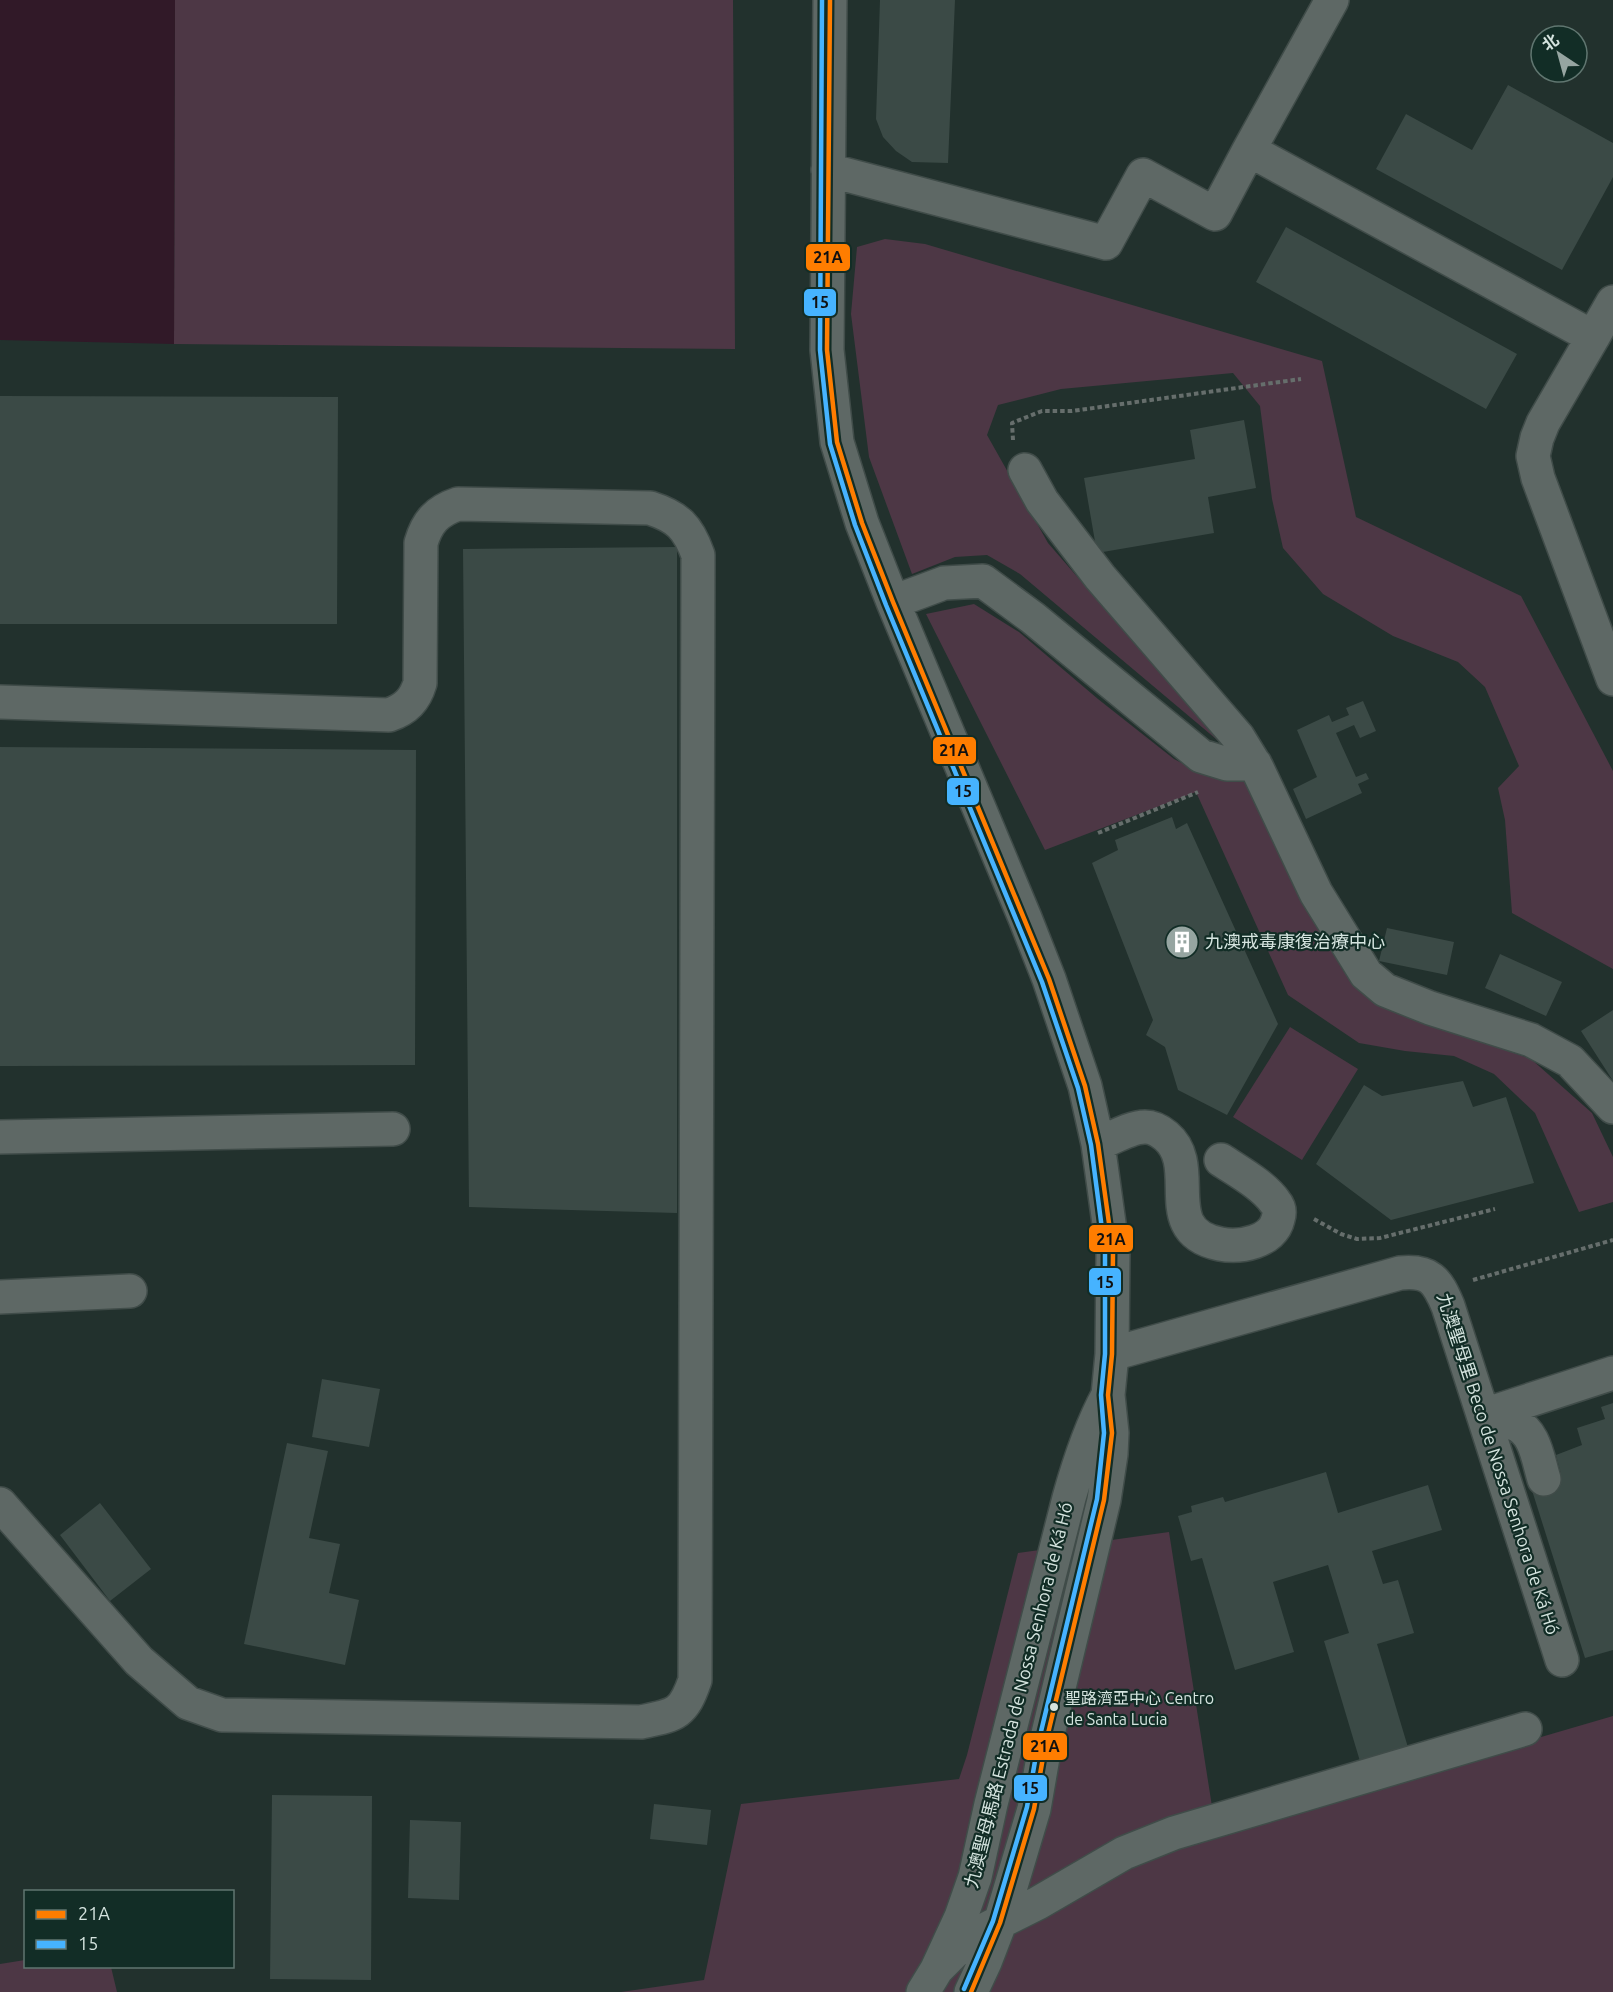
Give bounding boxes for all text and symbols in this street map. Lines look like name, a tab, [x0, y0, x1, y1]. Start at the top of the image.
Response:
north arrow	[1529, 24, 1589, 84]
text: 北	[1538, 30, 1562, 54]
line badge: 21A	[805, 243, 851, 272]
text: 21A	[813, 248, 843, 266]
line badge: 15	[803, 288, 837, 317]
text: 15	[811, 293, 829, 311]
line badge: 21A	[932, 736, 977, 765]
text: 21A	[939, 741, 969, 759]
line badge: 15	[946, 777, 980, 806]
text: 15	[954, 782, 972, 800]
building icon: 九澳戒毒康復治療中心	[1164, 924, 1200, 960]
place label: 九澳戒毒康復治療中心	[1205, 931, 1385, 951]
line badge: 21A	[1088, 1224, 1134, 1253]
text: 21A	[1096, 1230, 1126, 1248]
line badge: 15	[1088, 1267, 1122, 1296]
text: 15	[1096, 1273, 1114, 1291]
street label: 九澳聖母里 Beco de Nossa Senhora de Ká Hó	[1434, 1290, 1564, 1637]
street label: 九澳聖母馬路 Estrada de Nossa Senhora de Ká Hó	[960, 1500, 1076, 1890]
place label: 聖路濟亞中心 Centro de Santa Lucia	[1065, 1689, 1214, 1728]
marker: 聖路濟亞中心 Centro de Santa Lucia	[1048, 1701, 1060, 1713]
line badge: 21A	[1022, 1732, 1068, 1761]
text: 21A	[1030, 1737, 1060, 1755]
line badge: 15	[1013, 1774, 1048, 1802]
text: 15	[1021, 1779, 1039, 1797]
legend	[24, 1890, 234, 1968]
text: 21A	[78, 1903, 110, 1923]
text: 15	[78, 1933, 98, 1953]

